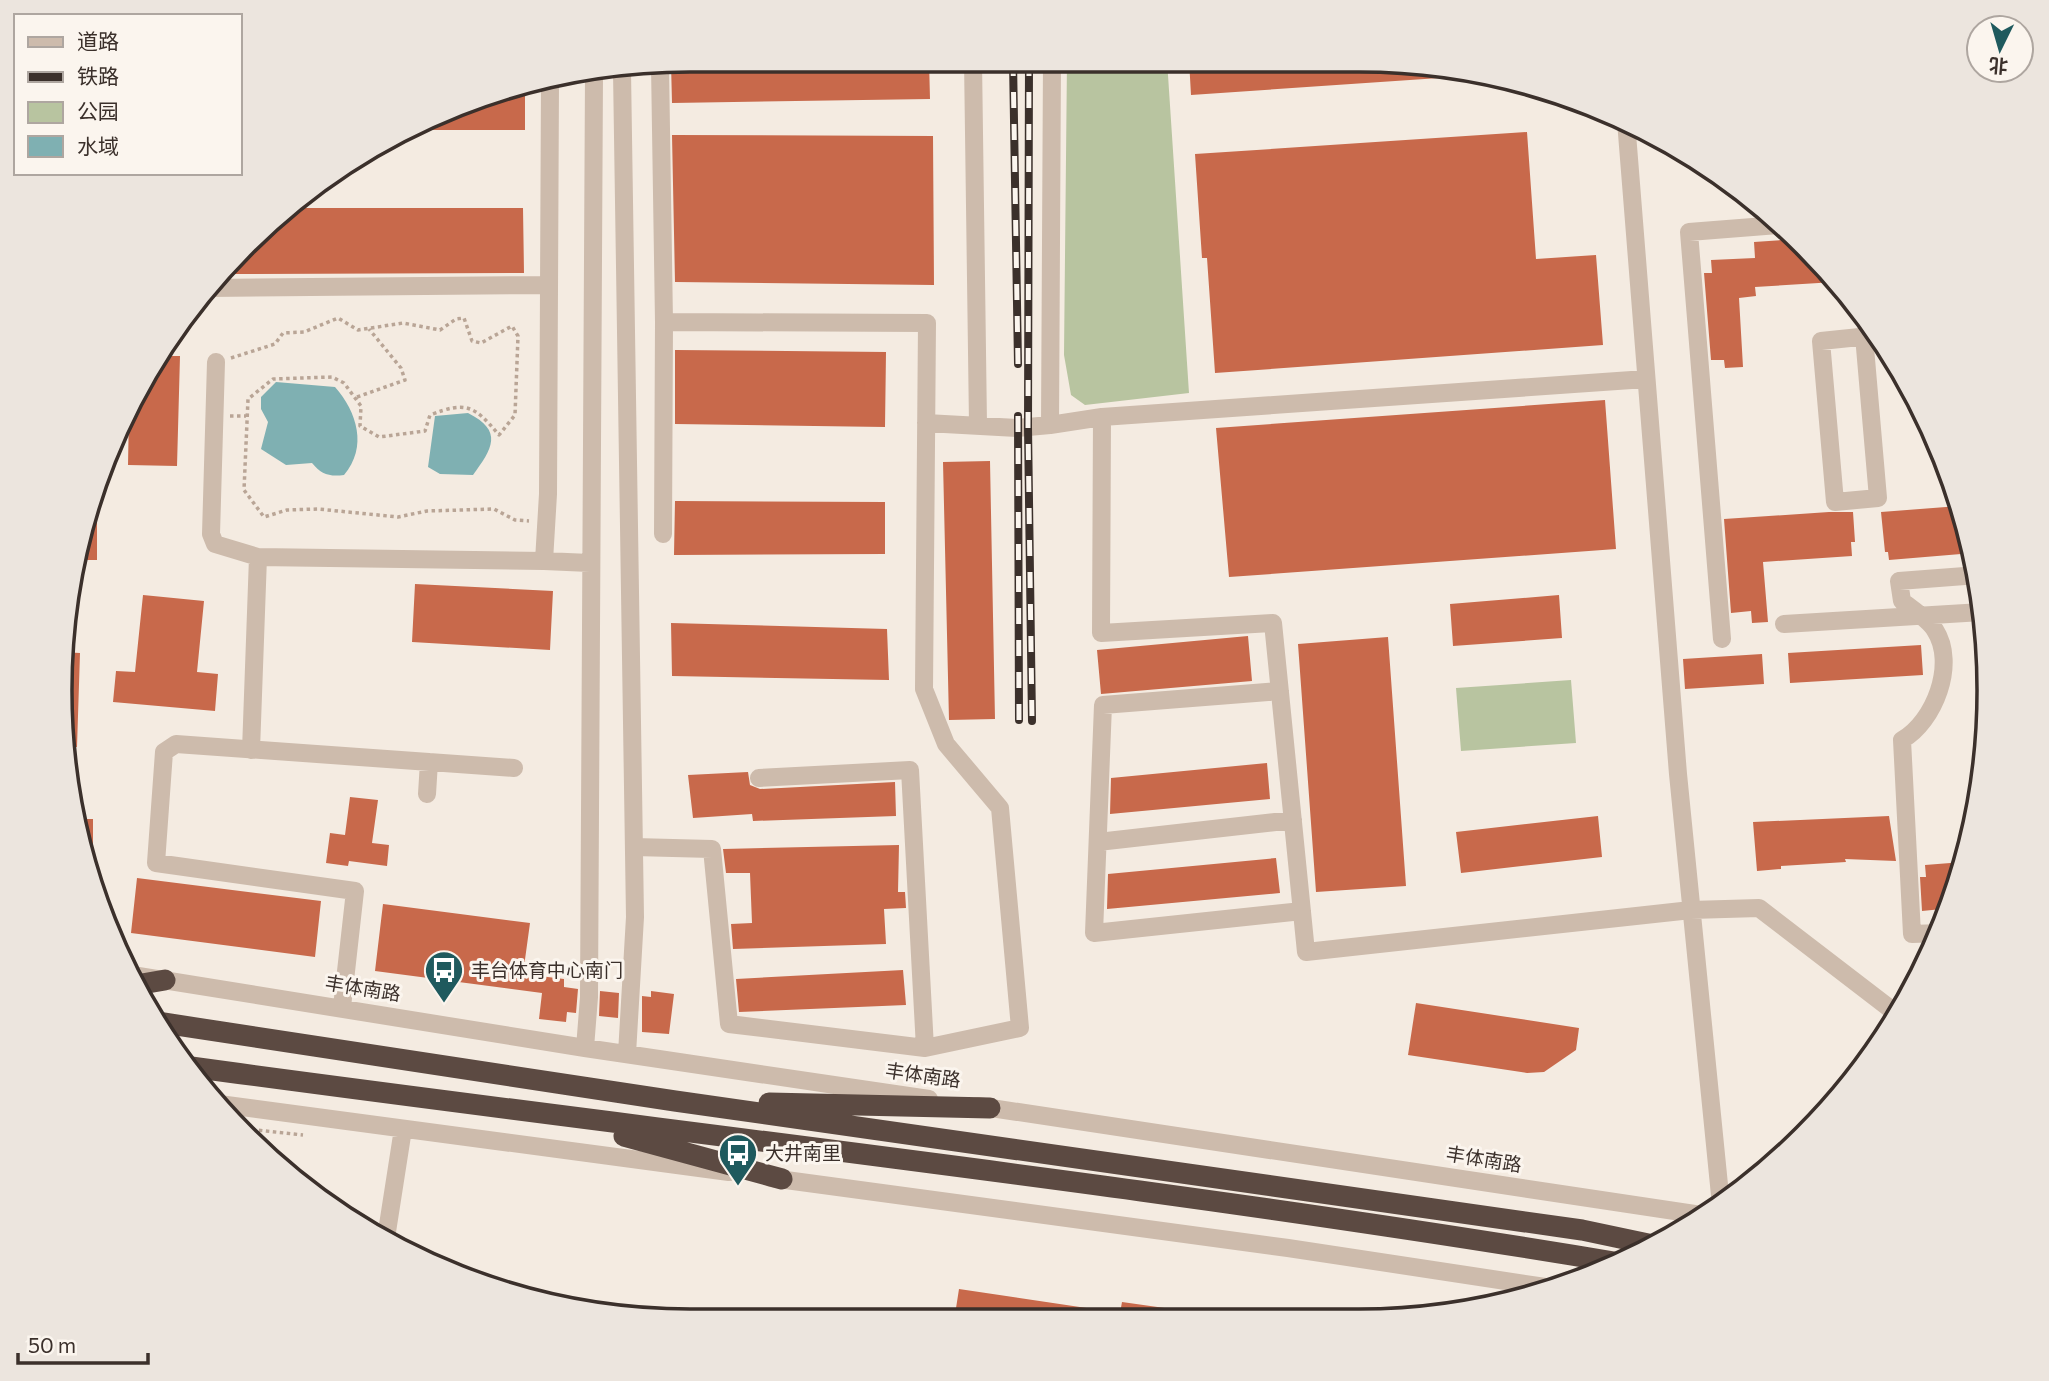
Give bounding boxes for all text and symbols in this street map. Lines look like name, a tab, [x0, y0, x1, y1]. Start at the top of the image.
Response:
legend	[14, 14, 242, 175]
north arrow	[1965, 14, 2035, 84]
text: 道路	[77, 28, 119, 53]
text: 北	[1988, 54, 2009, 79]
text: 铁路	[77, 63, 119, 88]
text: 公园	[77, 98, 119, 123]
text: 水域	[77, 133, 119, 158]
bus stop icon: 丰台体育中心南门	[423, 949, 465, 1004]
place label: 丰台体育中心南门	[471, 958, 623, 981]
street label: 丰体南路	[324, 970, 402, 1005]
street label: 丰体南路	[884, 1058, 962, 1091]
bus stop icon: 大井南里	[717, 1132, 759, 1187]
place label: 大井南里	[765, 1141, 841, 1164]
street label: 丰体南路	[1445, 1141, 1523, 1176]
scale bar	[18, 1322, 147, 1366]
text: 50 m	[28, 1332, 76, 1357]

